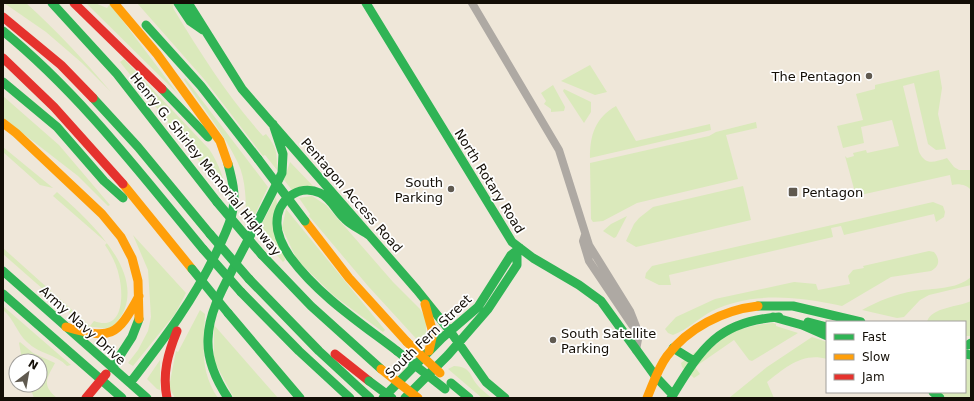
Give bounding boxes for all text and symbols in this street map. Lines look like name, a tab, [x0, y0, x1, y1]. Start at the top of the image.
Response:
place label: The Pentagon	[771, 69, 861, 84]
street label: Henry G. Shirley Memorial Highway	[127, 70, 284, 259]
marker: The Pentagon	[864, 71, 874, 81]
street label: North Rotary Road	[451, 127, 528, 236]
street label: Pentagon Access Road	[298, 135, 405, 256]
place label: South Parking	[395, 175, 443, 205]
marker: South Parking	[446, 184, 456, 194]
place label: Pentagon	[802, 185, 863, 200]
marker: Pentagon	[787, 186, 799, 198]
street label: Army Navy Drive	[37, 283, 129, 368]
street label: South Fern Street	[382, 291, 474, 381]
legend	[826, 321, 966, 393]
place label: South Satellite Parking	[561, 326, 656, 356]
text: Fast	[862, 330, 886, 344]
marker: South Satellite Parking	[548, 335, 558, 345]
text: Slow	[862, 350, 890, 364]
north arrow	[8, 353, 48, 393]
text: N	[26, 357, 40, 373]
text: Jam	[861, 370, 885, 384]

